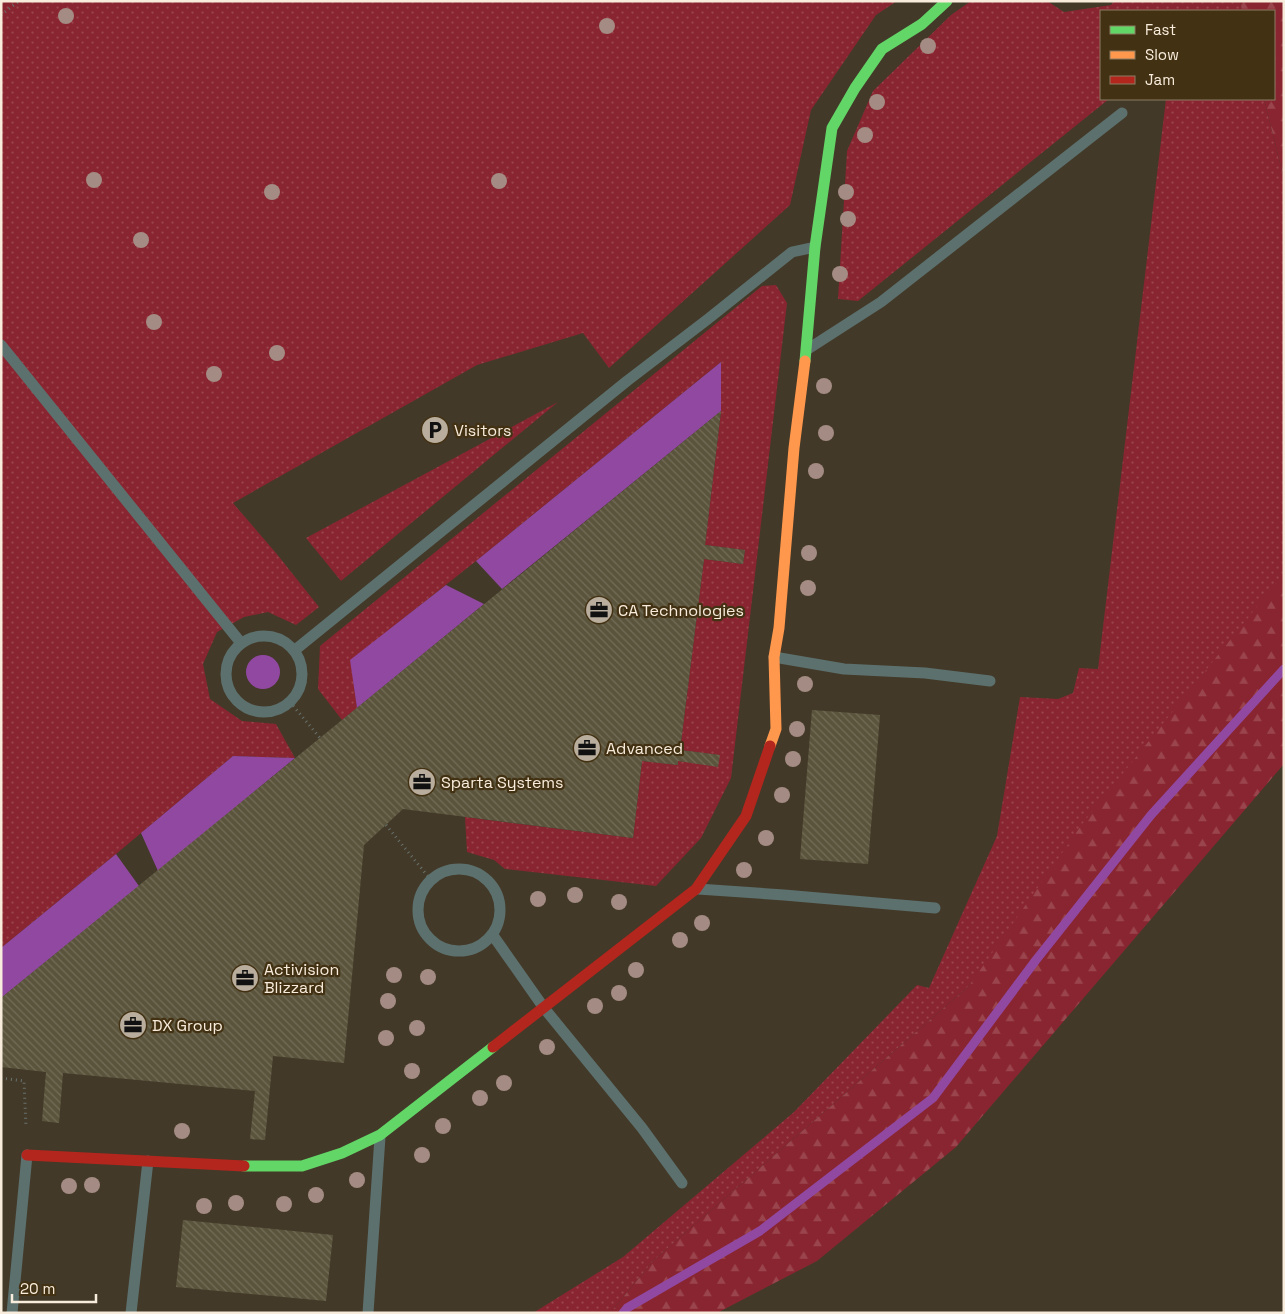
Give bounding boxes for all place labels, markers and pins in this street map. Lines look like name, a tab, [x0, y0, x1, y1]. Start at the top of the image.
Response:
parking icon: Visitors	[420, 415, 450, 445]
place label: Visitors	[454, 420, 511, 441]
office icon: CA Technologies	[584, 595, 614, 625]
place label: CA Technologies	[618, 600, 744, 621]
office icon: Advanced	[572, 733, 602, 763]
place label: Advanced	[606, 738, 683, 759]
office icon: Sparta Systems	[407, 767, 437, 797]
place label: Sparta Systems	[441, 772, 564, 793]
place label: Activision Blizzard	[264, 959, 339, 998]
office icon: Activision Blizzard	[230, 963, 260, 993]
office icon: DX Group	[118, 1010, 148, 1040]
place label: DX Group	[152, 1015, 223, 1036]

